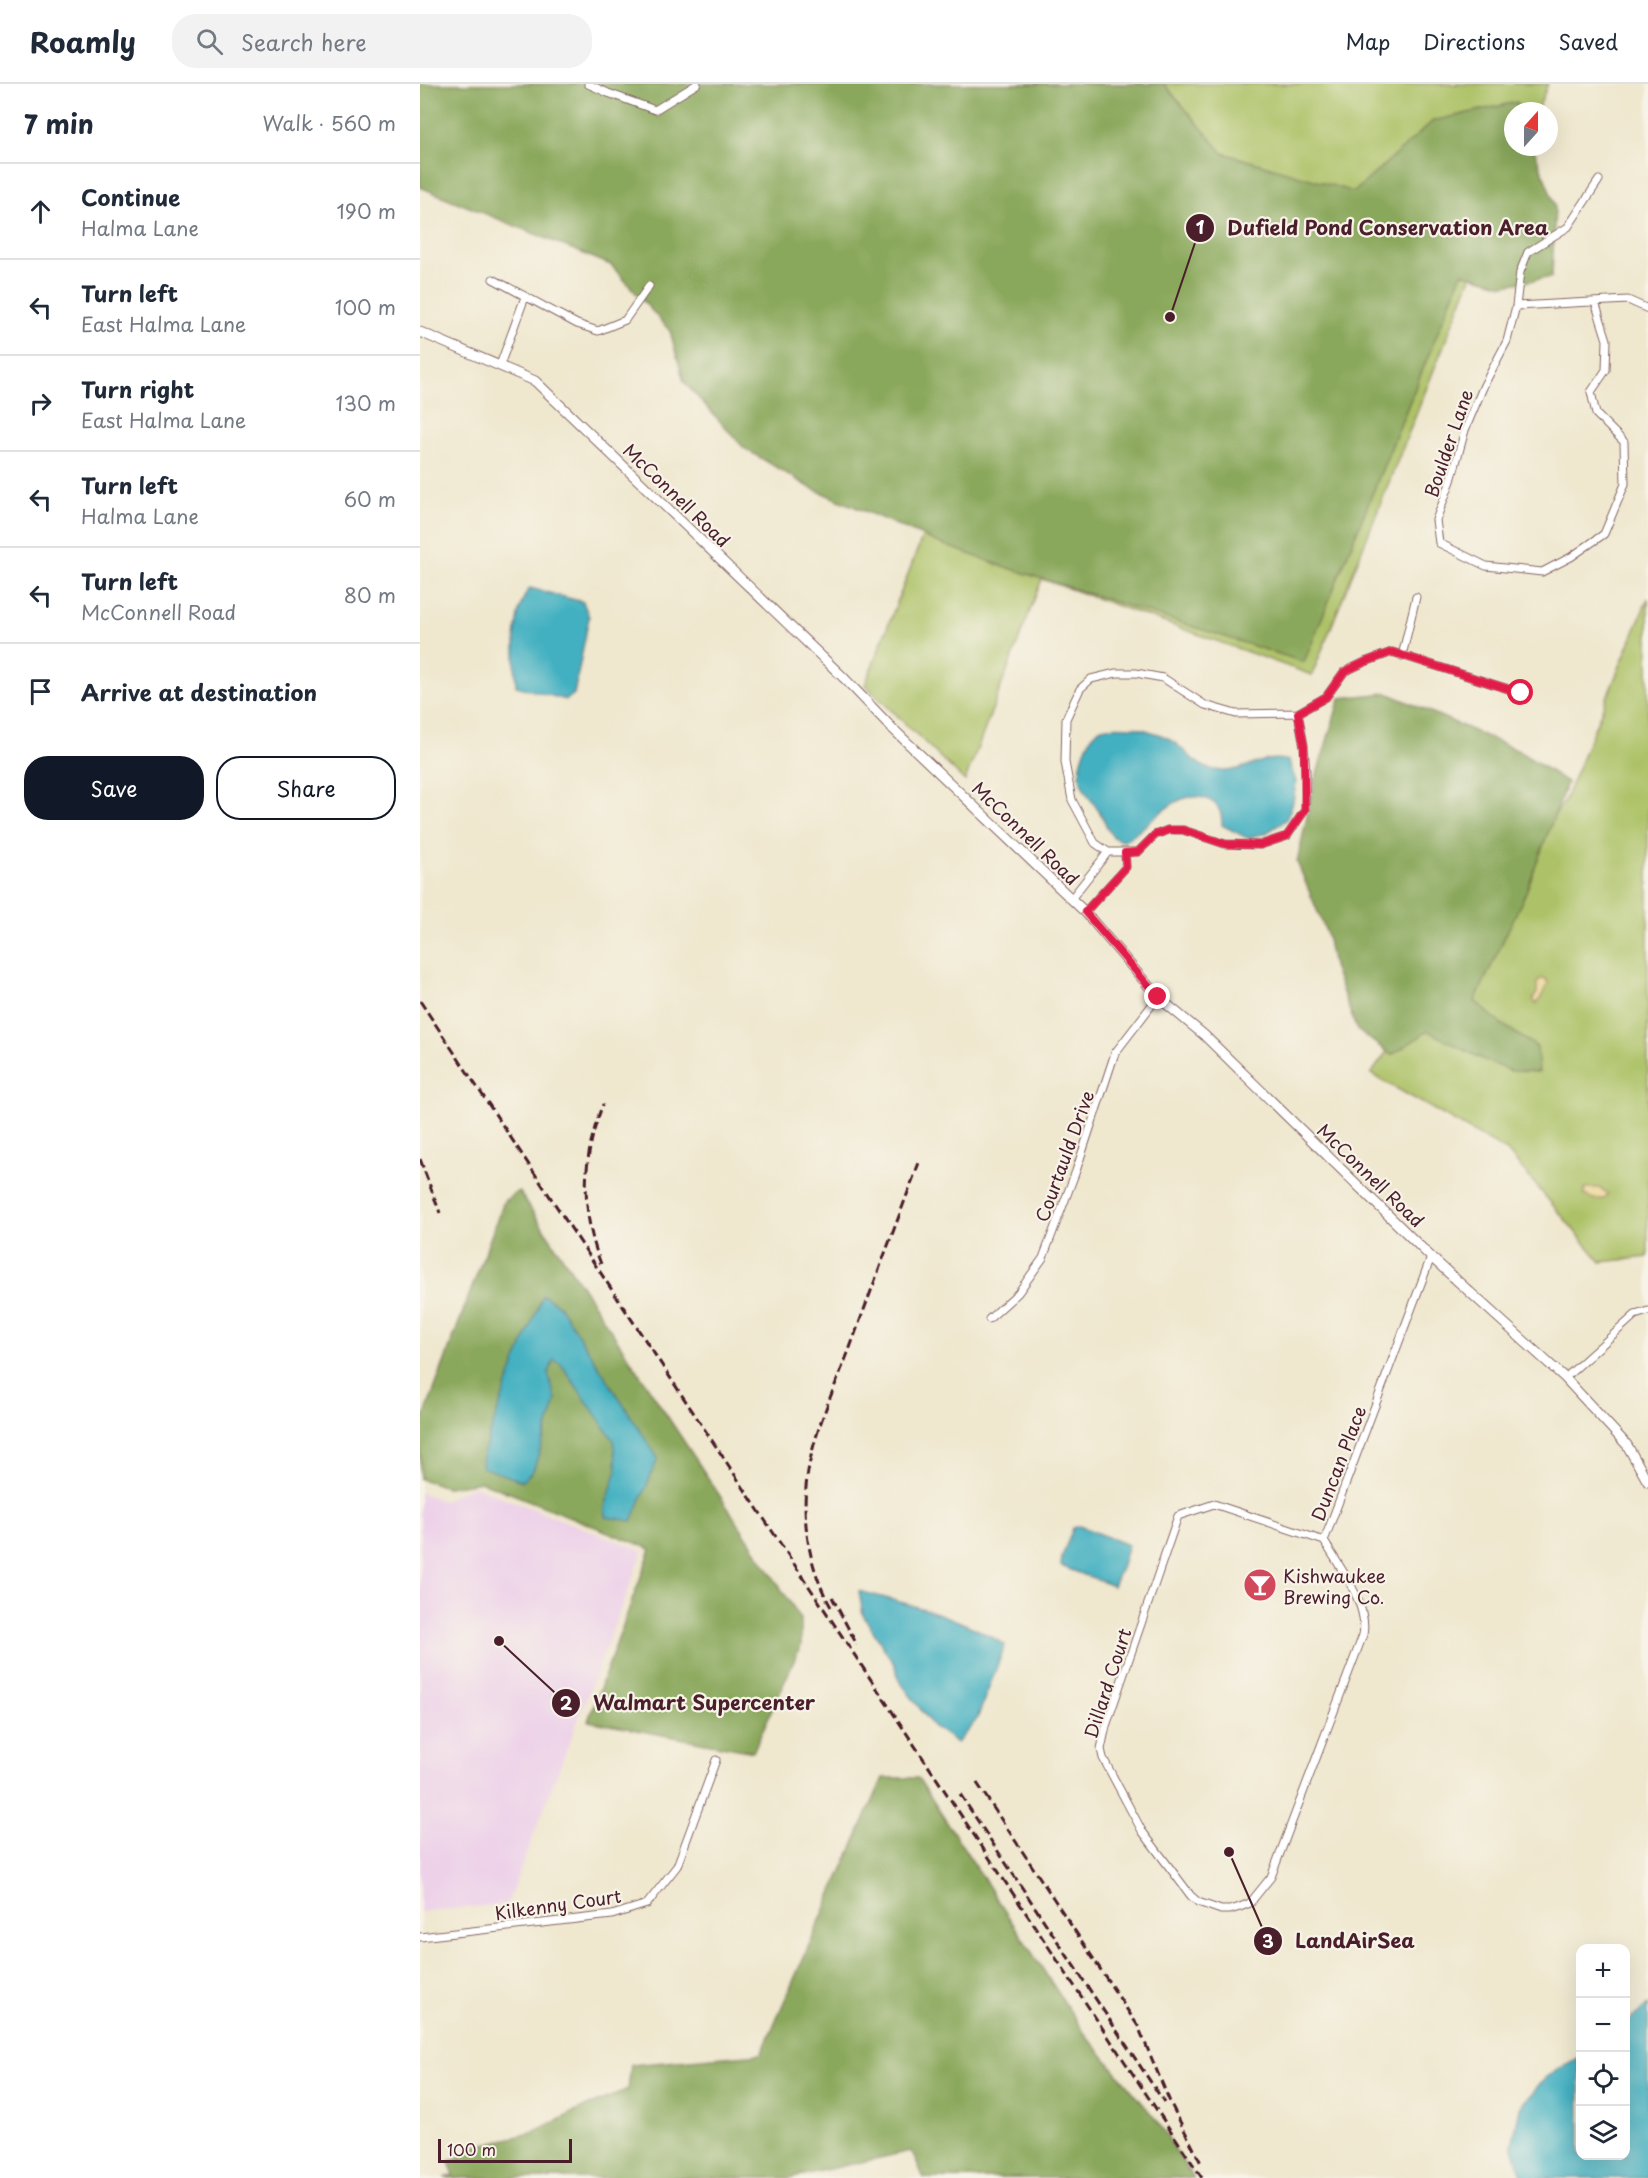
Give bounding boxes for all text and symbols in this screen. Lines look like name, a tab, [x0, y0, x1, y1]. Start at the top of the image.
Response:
search box	[172, 14, 592, 68]
text: Roamly	[30, 20, 136, 63]
icon: search	[193, 25, 226, 58]
text: Search here	[241, 25, 367, 58]
text: Map	[1345, 25, 1390, 57]
text: Directions	[1423, 25, 1525, 57]
text: Saved	[1558, 25, 1618, 57]
north arrow	[1504, 102, 1558, 156]
text: 7 min	[24, 104, 94, 143]
text: Walk · 560 m	[262, 108, 396, 138]
text: Continue	[81, 180, 180, 213]
icon: ahead	[24, 195, 57, 228]
text: 190 m	[337, 196, 396, 226]
callout: Dufield Pond Conservation Area	[1185, 209, 1562, 247]
text: Dufield Pond Conservation Area	[1227, 212, 1549, 242]
text: Halma Lane	[81, 213, 199, 243]
text: 1	[1196, 213, 1205, 240]
text: Turn left	[81, 276, 178, 309]
icon: left	[24, 291, 57, 324]
text: 100 m	[335, 292, 396, 322]
text: East Halma Lane	[81, 309, 246, 339]
text: Turn right	[81, 372, 194, 405]
street label: Boulder Lane	[1417, 385, 1479, 501]
icon: right	[24, 387, 57, 420]
text: 130 m	[336, 388, 396, 418]
text: East Halma Lane	[81, 405, 246, 435]
street label: McConnell Road	[617, 437, 737, 553]
text: Turn left	[81, 468, 178, 501]
icon: left	[24, 483, 57, 516]
text: 60 m	[344, 484, 396, 514]
text: Halma Lane	[81, 501, 199, 531]
text: Turn left	[81, 564, 178, 597]
icon: left	[24, 579, 57, 612]
text: 80 m	[344, 580, 396, 610]
text: McConnell Road	[81, 597, 236, 627]
icon: arrive	[24, 675, 57, 708]
text: Arrive at destination	[81, 675, 317, 708]
route start	[1507, 679, 1533, 705]
button: Save	[24, 756, 204, 820]
button: Share	[216, 756, 396, 820]
street label: McConnell Road	[966, 775, 1086, 891]
route end	[1144, 983, 1170, 1009]
street label: Courtauld Drive	[1028, 1086, 1100, 1226]
street label: McConnell Road	[1311, 1117, 1431, 1233]
street label: Duncan Place	[1304, 1401, 1372, 1524]
place label: Kishwaukee Brewing Co.	[1283, 1562, 1386, 1610]
bar icon: Kishwaukee Brewing Co.	[1242, 1567, 1278, 1603]
street label: Dillard Court	[1076, 1624, 1138, 1742]
callout: Walmart Supercenter	[551, 1684, 826, 1722]
text: Walmart Supercenter	[593, 1687, 816, 1717]
text: 2	[560, 1689, 573, 1716]
street label: Kilkenny Court	[493, 1882, 623, 1926]
callout: LandAirSea	[1253, 1922, 1427, 1960]
text: LandAirSea	[1295, 1925, 1415, 1955]
text: 3	[1262, 1927, 1274, 1954]
map controls	[1576, 1944, 1630, 2160]
button: +	[1576, 1944, 1630, 1998]
button: −	[1576, 1998, 1630, 2052]
button: locate	[1576, 2052, 1630, 2106]
button: layers	[1576, 2106, 1630, 2160]
scale bar	[438, 2136, 572, 2164]
text: 100 m	[447, 2137, 496, 2161]

